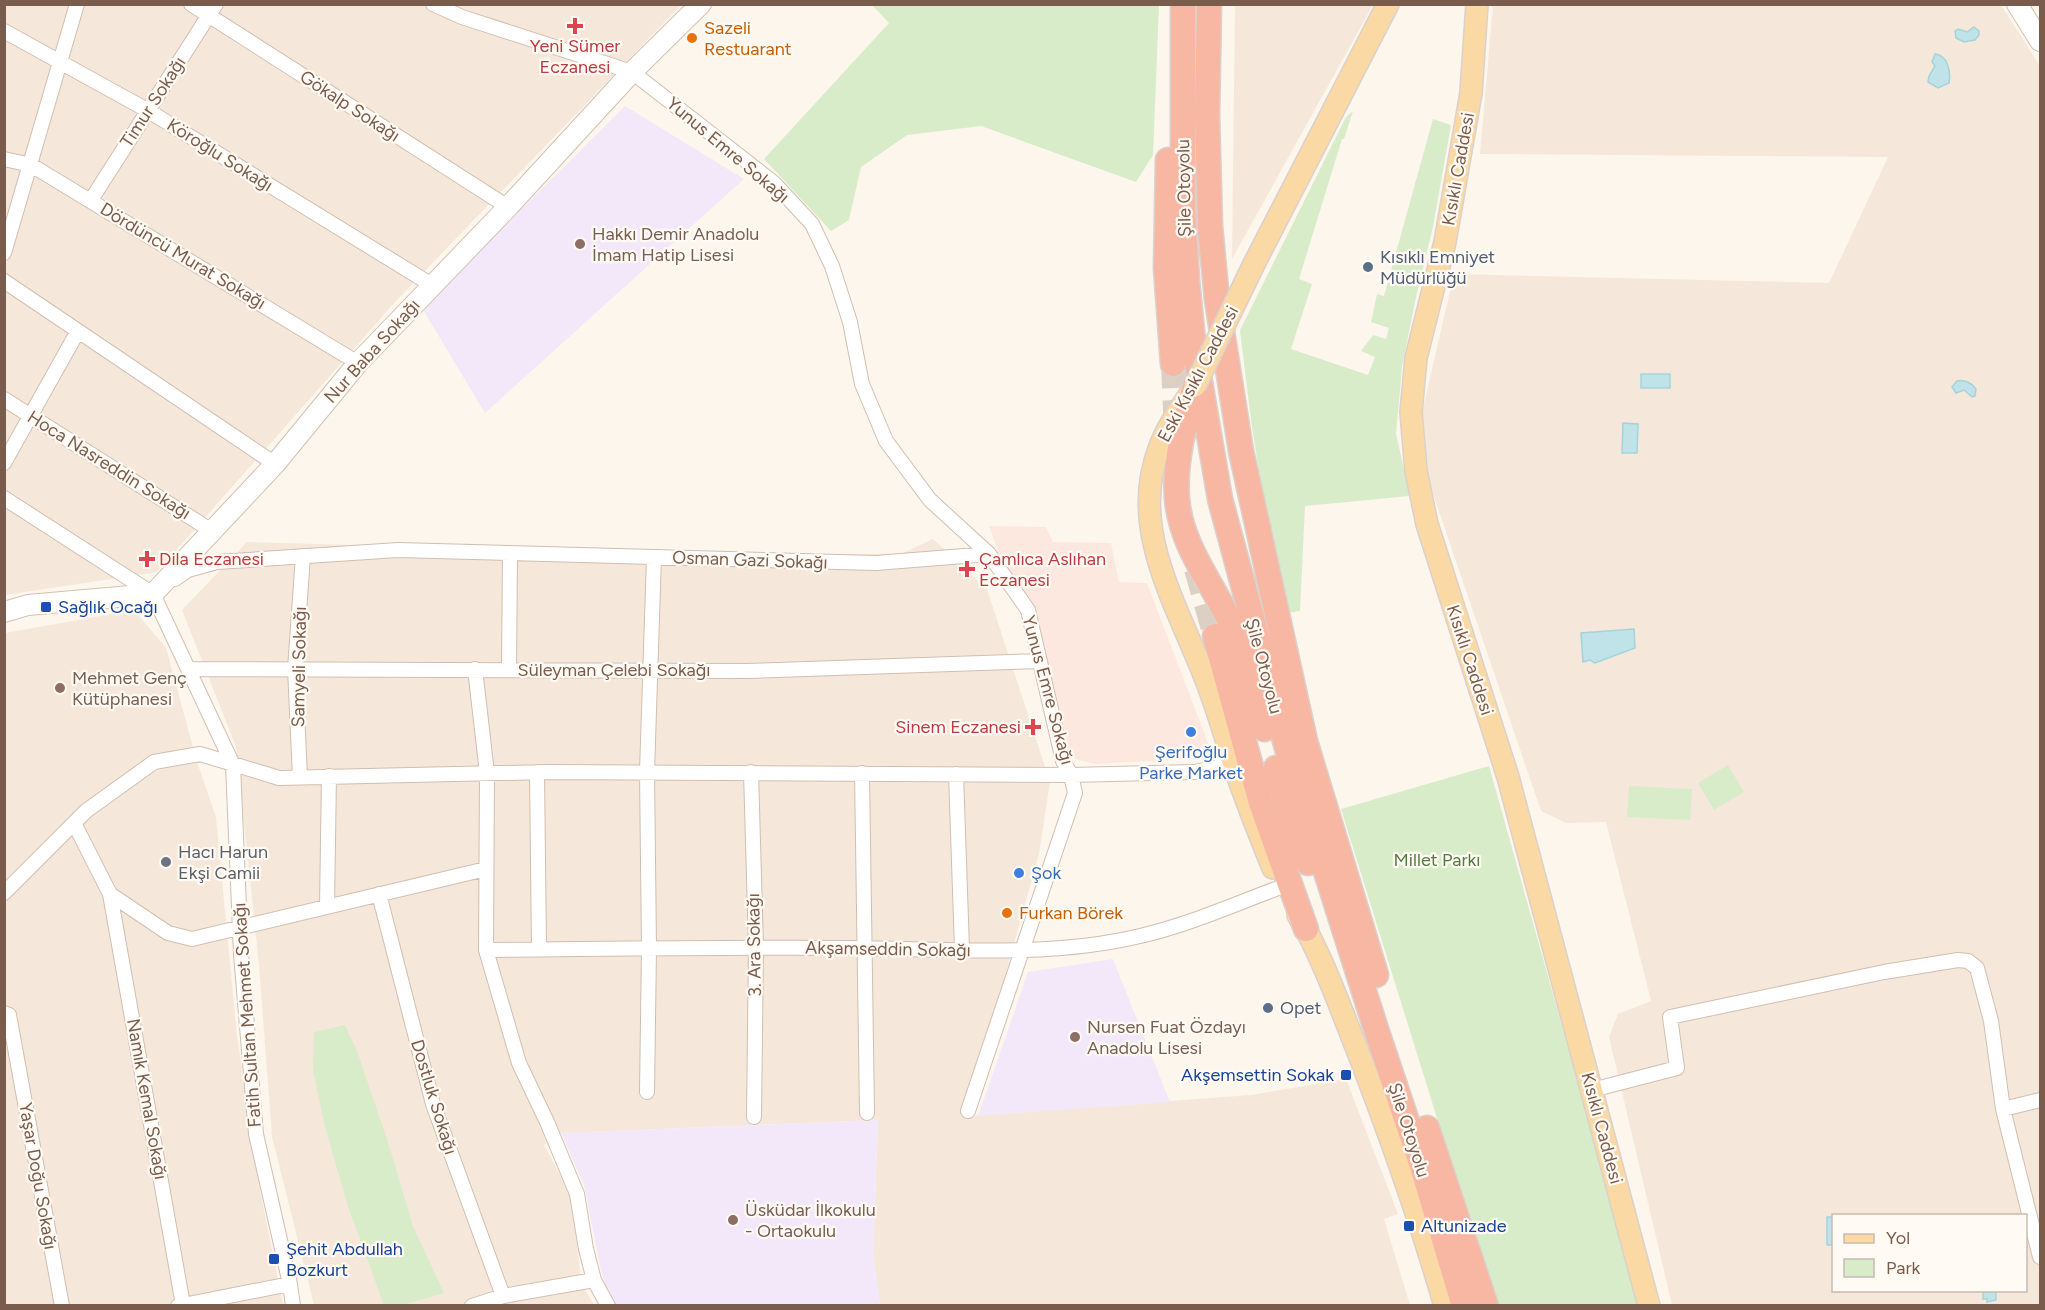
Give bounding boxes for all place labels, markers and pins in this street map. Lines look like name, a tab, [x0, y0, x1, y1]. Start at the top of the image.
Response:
place label: Sazeli Restuarant	[704, 17, 792, 60]
marker: Yeni Sümer Eczanesi	[568, 19, 582, 33]
marker: Sazeli Restuarant	[685, 31, 699, 45]
place label: Yeni Sümer Eczanesi	[530, 35, 620, 78]
place label: Hakkı Demir Anadolu İmam Hatip Lisesi	[592, 223, 759, 266]
marker: Hakkı Demir Anadolu İmam Hatip Lisesi	[573, 237, 587, 251]
place label: Kısıklı Emniyet Müdürlüğü	[1380, 246, 1495, 289]
marker: Kısıklı Emniyet Müdürlüğü	[1361, 260, 1375, 274]
place label: Dila Eczanesi	[159, 548, 264, 570]
place label: Çamlıca Aslıhan Eczanesi	[979, 548, 1106, 591]
marker: Dila Eczanesi	[140, 552, 154, 566]
marker: Çamlıca Aslıhan Eczanesi	[960, 562, 974, 576]
place label: Sağlık Ocağı	[58, 596, 158, 618]
marker: Sağlık Ocağı	[39, 600, 53, 614]
place label: Mehmet Genç Kütüphanesi	[72, 667, 187, 710]
marker: Mehmet Genç Kütüphanesi	[53, 681, 67, 695]
place label: Sinem Eczanesi	[895, 716, 1021, 738]
marker: Sinem Eczanesi	[1026, 720, 1040, 734]
marker: Şerifoğlu Parke Market	[1184, 725, 1198, 739]
place label: Şerifoğlu Parke Market	[1139, 741, 1243, 784]
place label: Hacı Harun Ekşi Camii	[178, 841, 268, 884]
marker: Hacı Harun Ekşi Camii	[159, 855, 173, 869]
place label: Şok	[1031, 862, 1061, 884]
marker: Şok	[1012, 866, 1026, 880]
place label: Furkan Börek	[1019, 902, 1123, 924]
marker: Furkan Börek	[1000, 906, 1014, 920]
place label: Opet	[1280, 997, 1321, 1019]
marker: Opet	[1261, 1001, 1275, 1015]
place label: Nursen Fuat Özdayı Anadolu Lisesi	[1087, 1016, 1246, 1059]
marker: Nursen Fuat Özdayı Anadolu Lisesi	[1068, 1030, 1082, 1044]
place label: Akşemsettin Sokak	[1181, 1064, 1334, 1086]
marker: Akşemsettin Sokak	[1339, 1068, 1353, 1082]
place label: Üsküdar İlkokulu - Ortaokulu	[745, 1199, 876, 1242]
marker: Üsküdar İlkokulu - Ortaokulu	[726, 1213, 740, 1227]
place label: Altunizade	[1421, 1215, 1507, 1237]
marker: Altunizade	[1402, 1219, 1416, 1233]
place label: Şehit Abdullah Bozkurt	[286, 1238, 403, 1281]
marker: Şehit Abdullah Bozkurt	[267, 1252, 281, 1266]

